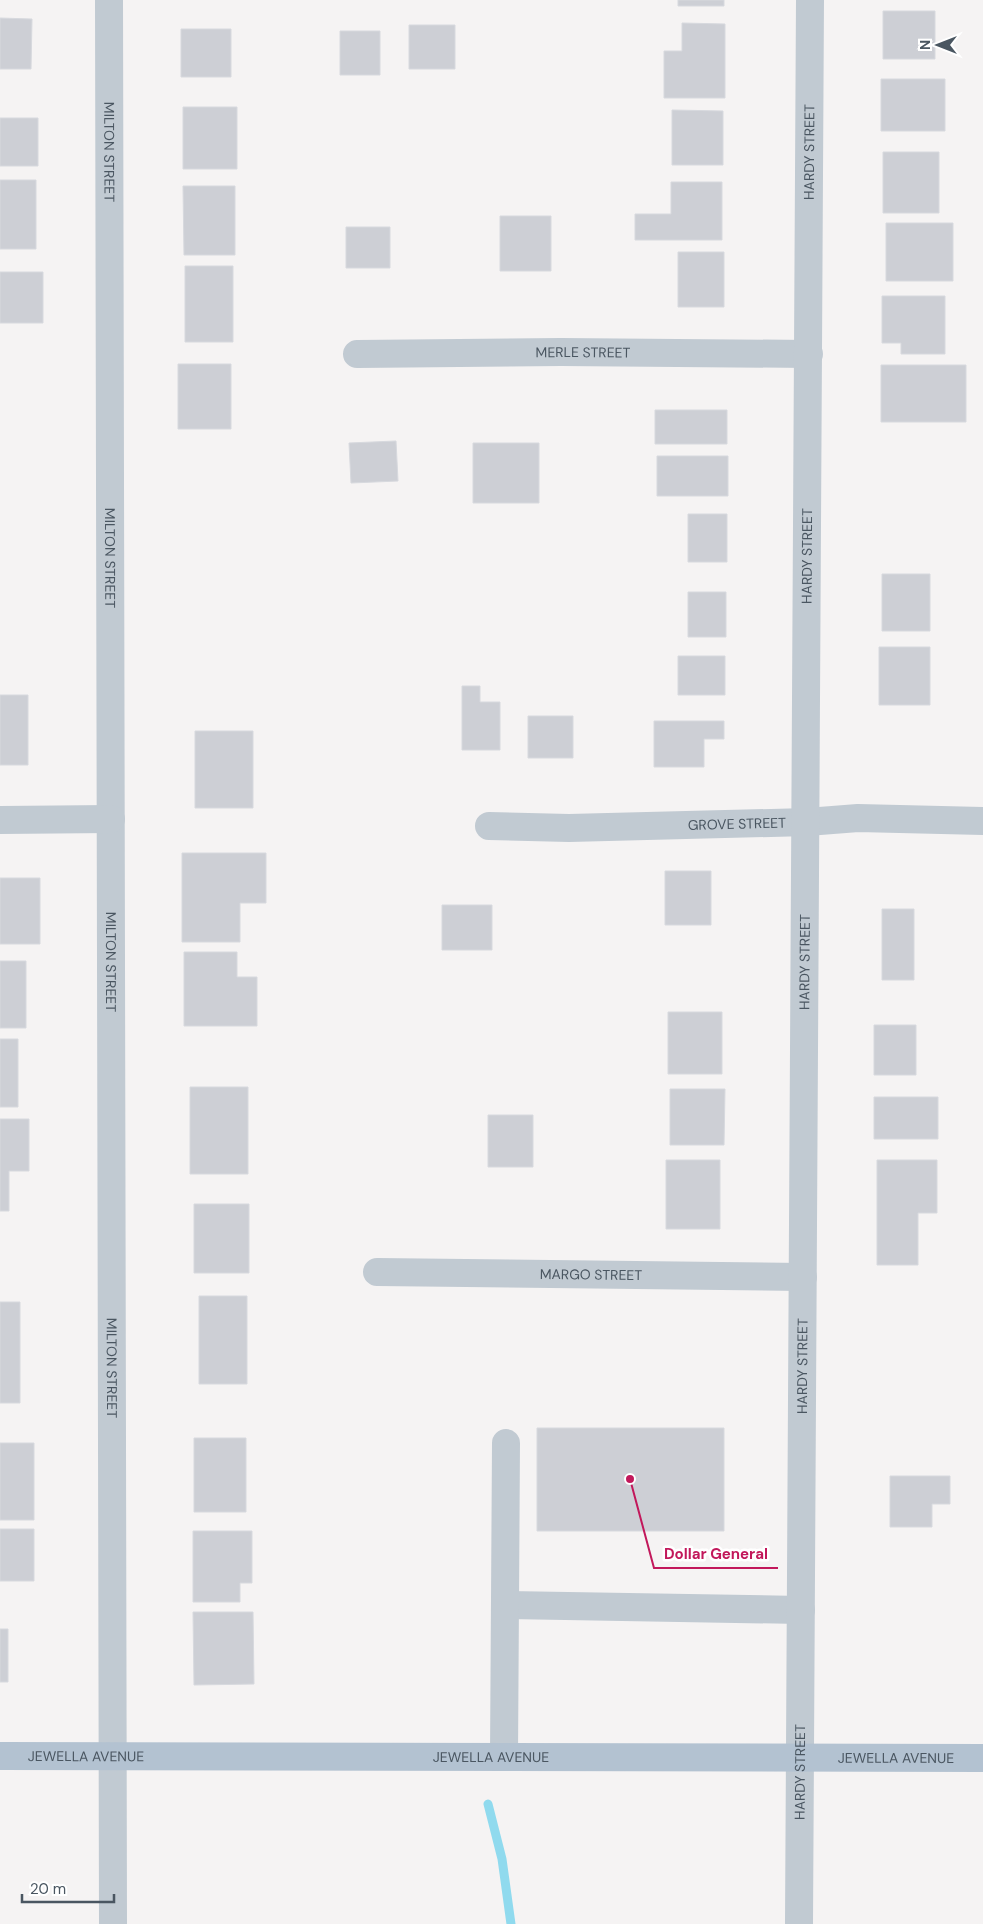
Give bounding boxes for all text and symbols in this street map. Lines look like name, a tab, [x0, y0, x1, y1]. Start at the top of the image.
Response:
north arrow	[913, 20, 963, 70]
text: N	[916, 40, 934, 50]
street label: MILTON STREET	[100, 102, 118, 202]
street label: HARDY STREET	[800, 104, 818, 200]
street label: MERLE STREET	[535, 343, 631, 362]
street label: MILTON STREET	[101, 508, 119, 608]
street label: HARDY STREET	[798, 508, 816, 604]
street label: GROVE STREET	[688, 814, 786, 834]
street label: MILTON STREET	[102, 912, 120, 1012]
street label: HARDY STREET	[795, 914, 814, 1010]
street label: MARGO STREET	[540, 1265, 642, 1284]
street label: MILTON STREET	[103, 1318, 121, 1418]
street label: HARDY STREET	[793, 1318, 811, 1414]
callout: Dollar General	[654, 1538, 778, 1568]
text: Dollar General	[664, 1544, 768, 1564]
street label: HARDY STREET	[791, 1724, 809, 1820]
street label: JEWELLA AVENUE	[28, 1747, 144, 1765]
street label: JEWELLA AVENUE	[433, 1748, 549, 1766]
street label: JEWELLA AVENUE	[838, 1749, 954, 1767]
scale bar	[22, 1872, 115, 1904]
text: 20 m	[30, 1879, 66, 1899]

